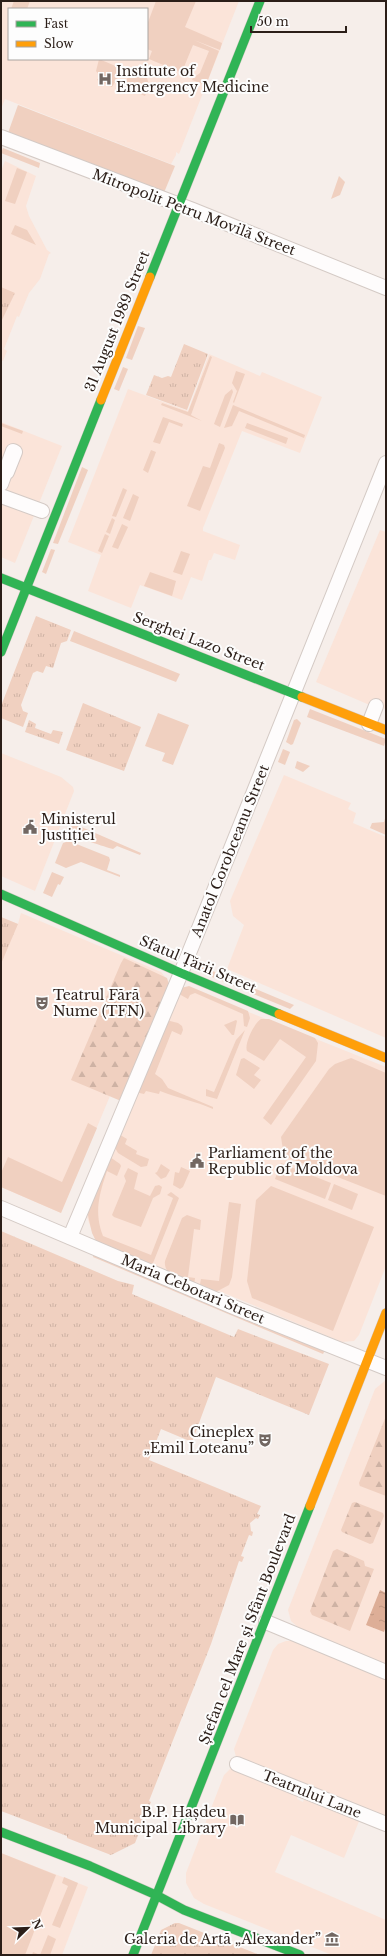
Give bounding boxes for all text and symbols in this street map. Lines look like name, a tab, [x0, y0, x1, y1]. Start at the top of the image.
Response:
legend	[8, 8, 148, 60]
scale bar	[251, 8, 346, 34]
text: 50 m	[257, 14, 289, 29]
text: Fast	[44, 16, 69, 31]
text: Slow	[44, 36, 74, 51]
place label: Institute of Emergency Medicine	[116, 62, 269, 96]
hospital icon: Institute of Emergency Medicine	[97, 71, 113, 87]
street label: Mitropolit Petru Movilă Street	[90, 165, 299, 259]
street label: 31 August 1989 Street	[80, 247, 154, 394]
street label: Serghei Lazo Street	[131, 608, 268, 675]
street label: Anatol Corobceanu Street	[187, 761, 273, 941]
place label: Ministerul Justiției	[39, 810, 116, 844]
public building icon: Ministerul Justiției	[22, 819, 38, 835]
street label: Sfatul Țării Street	[137, 931, 260, 997]
place label: Teatrul Fără Nume (TFN)	[53, 986, 144, 1020]
theatre icon: Teatrul Fără Nume (TFN)	[34, 995, 50, 1011]
place label: Parliament of the Republic of Moldova	[208, 1144, 358, 1178]
public building icon: Parliament of the Republic of Moldova	[189, 1153, 205, 1169]
street label: Maria Cebotari Street	[118, 1251, 268, 1328]
place label: Cineplex „Emil Loteanu”	[143, 1423, 254, 1457]
theatre icon: Cineplex „Emil Loteanu”	[257, 1432, 273, 1448]
street label: Ștefan cel Mare și Sfânt Boulevard	[195, 1511, 300, 1747]
street label: Teatrului Lane	[260, 1766, 364, 1822]
place label: B.P. Hașdeu Municipal Library	[95, 1803, 227, 1837]
library icon: B.P. Hașdeu Municipal Library	[229, 1812, 245, 1828]
north arrow	[8, 1908, 48, 1948]
text: N	[29, 1917, 46, 1932]
place label: Galeria de Artă „Alexander”	[124, 1930, 321, 1948]
museum icon: Galeria de Artă „Alexander”	[324, 1931, 340, 1947]

